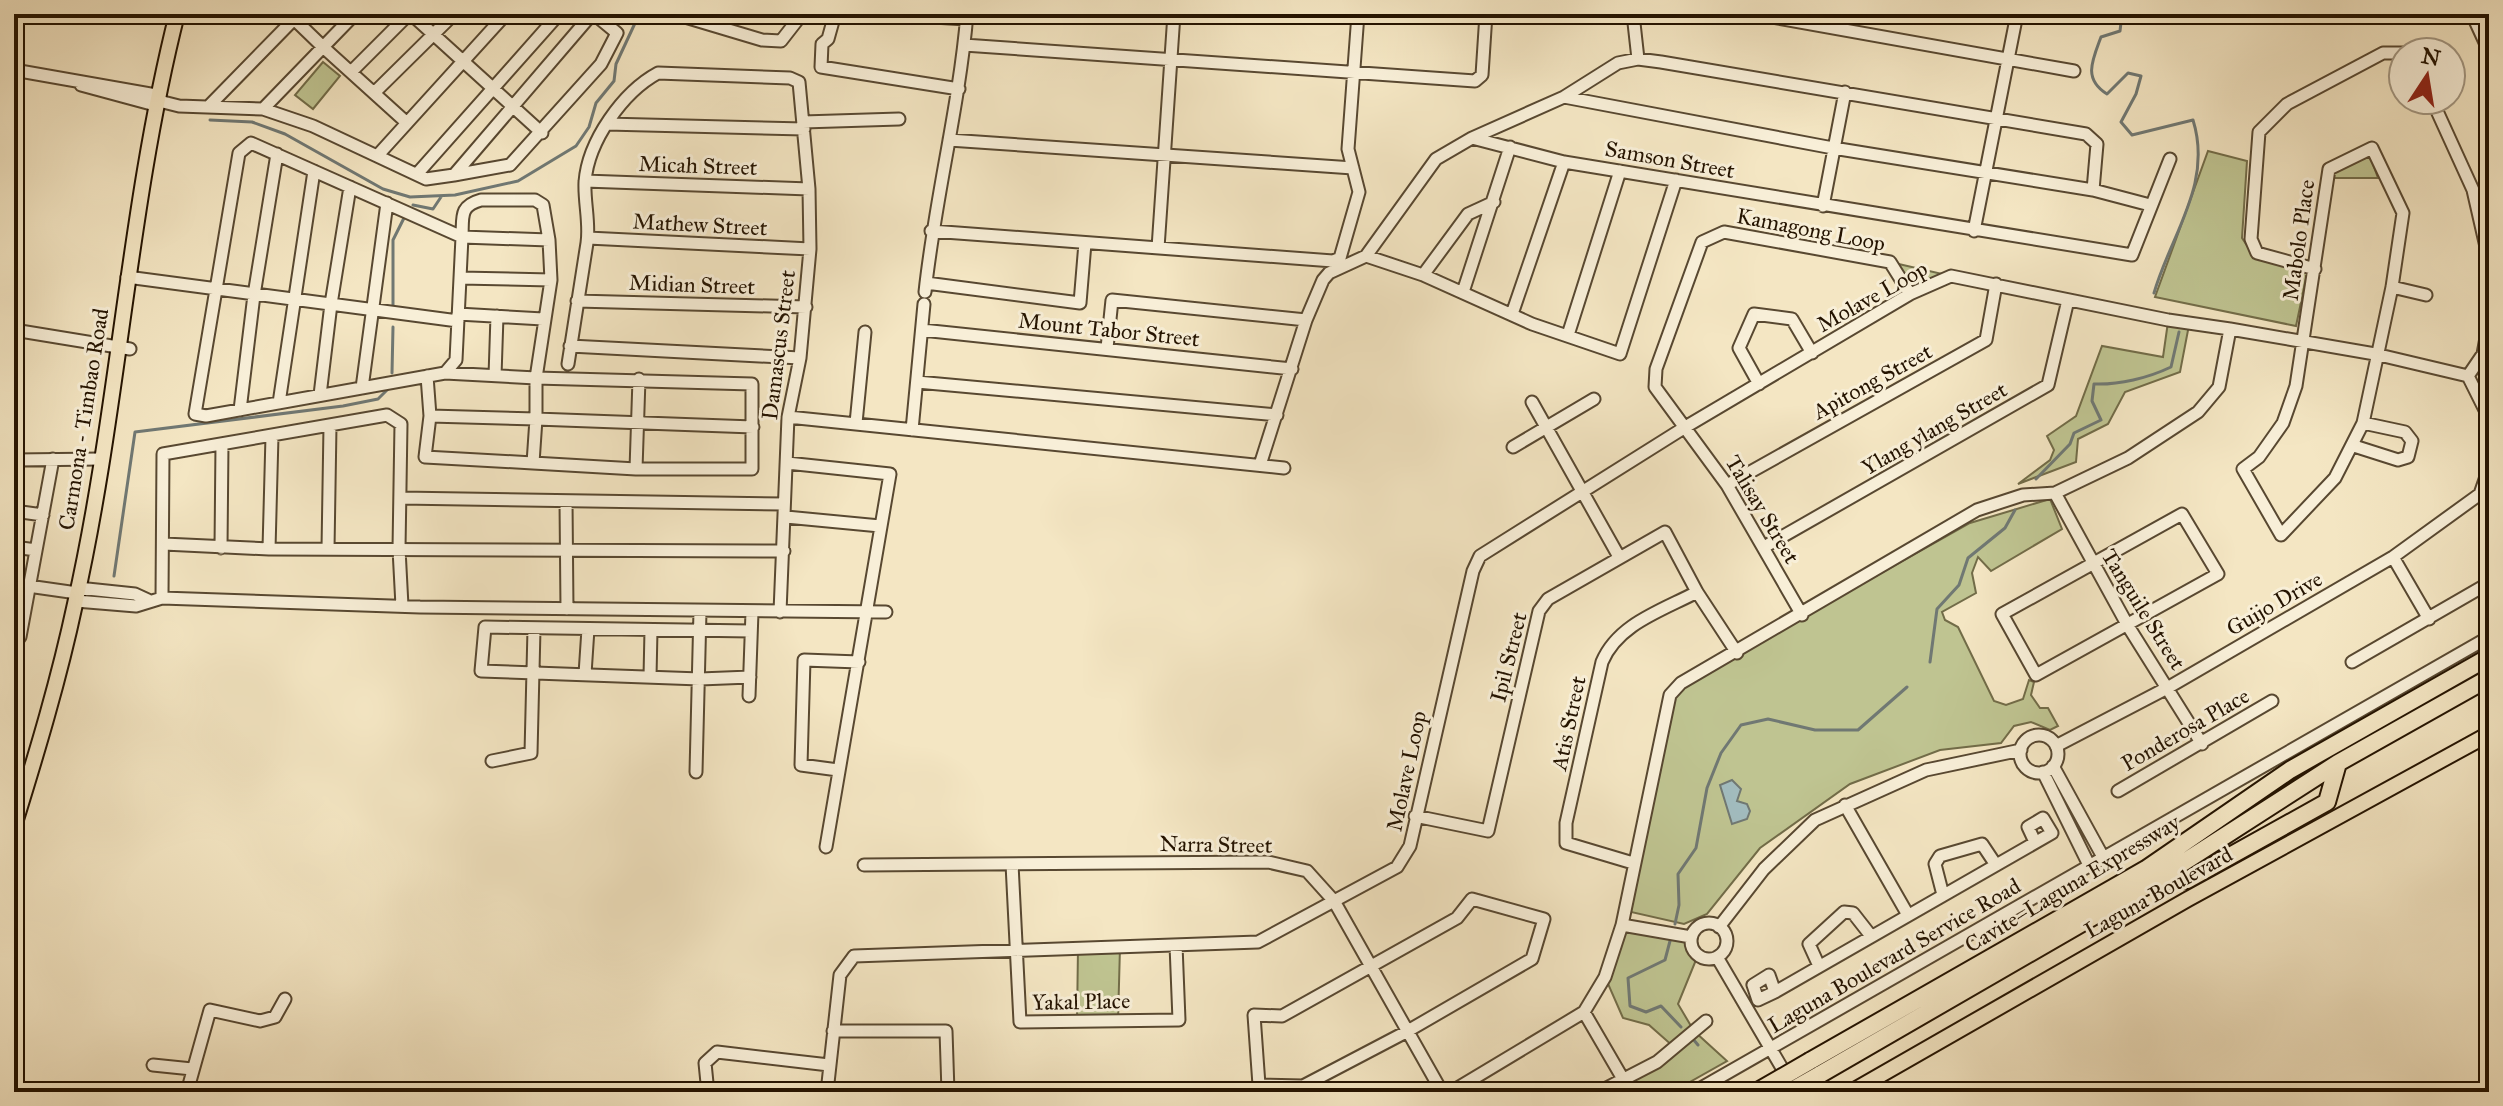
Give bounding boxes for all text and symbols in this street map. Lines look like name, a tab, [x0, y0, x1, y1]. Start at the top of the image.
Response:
north arrow	[2387, 36, 2467, 116]
text: N	[2419, 42, 2443, 72]
street label: Samson Street	[1603, 135, 1737, 184]
street label: Micah Street	[638, 150, 758, 181]
street label: Mabolo Place	[2277, 178, 2320, 302]
street label: Kamagong Loop	[1734, 202, 1888, 257]
street label: Mathew Street	[632, 207, 768, 242]
street label: Molave Loop	[1812, 255, 1932, 338]
street label: Damascus Street	[756, 268, 801, 422]
street label: Midian Street	[628, 269, 756, 300]
street label: Carmona - Timbao Road	[53, 306, 114, 532]
street label: Mount Tabor Street	[1017, 307, 1201, 352]
street label: Apitong Street	[1807, 337, 1937, 426]
street label: Ylang ylang Street	[1857, 376, 2012, 481]
street label: Talisay Street	[1720, 450, 1806, 569]
street label: Tanguile Street	[2096, 544, 2192, 675]
street label: Guijo Drive	[2222, 565, 2327, 642]
street label: Ipil Street	[1484, 609, 1533, 705]
street label: Atis Street	[1545, 673, 1592, 774]
street label: Ponderosa Place	[2117, 682, 2254, 777]
street label: Molave Loop	[1381, 708, 1432, 834]
street label: Cavite–Laguna Expressway	[1960, 808, 2185, 958]
street label: Narra Street	[1159, 830, 1273, 859]
street label: Laguna Boulevard	[2079, 841, 2237, 944]
street label: Laguna Boulevard Service Road	[1763, 872, 2025, 1039]
street label: Yakal Place	[1032, 987, 1130, 1016]

